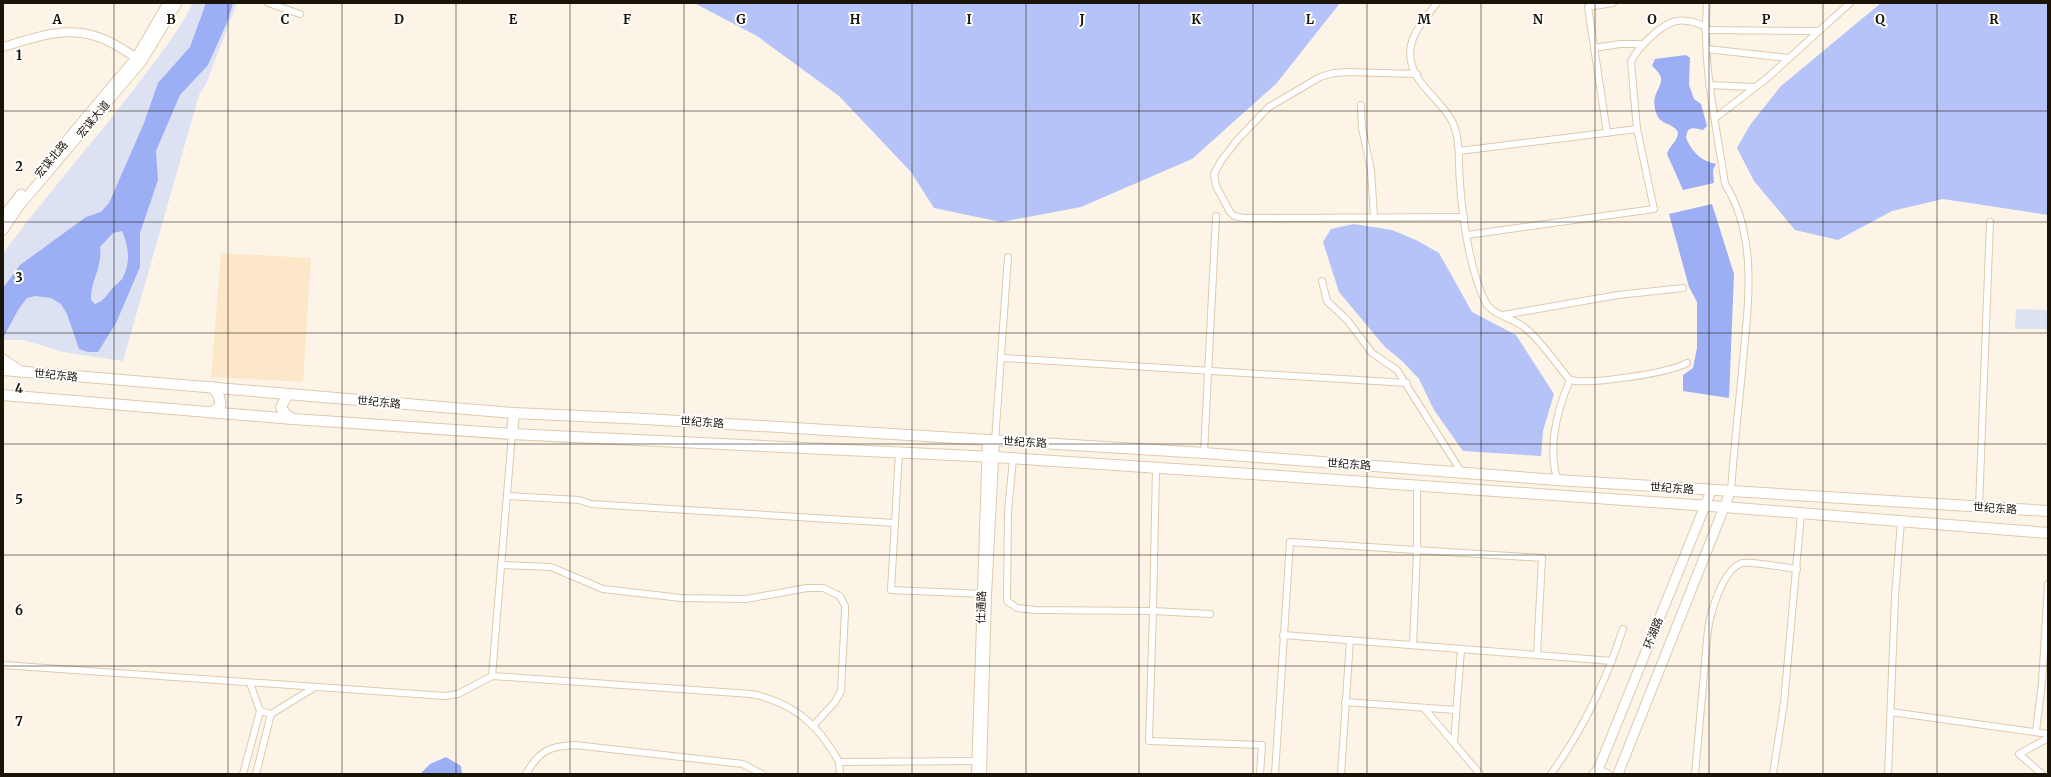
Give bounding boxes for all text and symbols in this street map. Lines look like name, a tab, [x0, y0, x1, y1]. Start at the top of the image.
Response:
text: A	[51, 11, 62, 28]
text: B	[166, 11, 176, 28]
text: C	[281, 11, 290, 28]
text: D	[394, 11, 404, 28]
text: E	[509, 11, 518, 28]
text: F	[623, 11, 631, 28]
text: G	[736, 11, 746, 28]
text: H	[850, 11, 861, 28]
text: I	[966, 11, 972, 28]
text: J	[1078, 11, 1085, 28]
text: K	[1191, 11, 1201, 28]
text: L	[1306, 11, 1315, 28]
text: M	[1417, 11, 1431, 28]
text: N	[1533, 11, 1544, 28]
text: O	[1647, 11, 1657, 28]
text: P	[1762, 11, 1771, 28]
text: Q	[1875, 11, 1886, 28]
text: R	[1989, 11, 1999, 28]
text: 1	[16, 47, 22, 64]
street label: 宏谋大道	[73, 98, 113, 140]
street label: 宏谋北路	[31, 138, 71, 180]
text: 2	[15, 158, 23, 175]
text: 3	[15, 269, 23, 286]
street label: 世纪东路	[33, 366, 79, 384]
text: 4	[15, 380, 24, 397]
street label: 世纪东路	[356, 393, 402, 411]
street label: 世纪东路	[680, 413, 724, 431]
street label: 世纪东路	[1003, 434, 1047, 450]
street label: 世纪东路	[1327, 455, 1371, 473]
street label: 世纪东路	[1650, 479, 1694, 497]
text: 5	[15, 491, 23, 508]
street label: 世纪东路	[1973, 499, 2017, 517]
street label: 仕通路	[973, 590, 989, 624]
text: 6	[15, 602, 23, 619]
street label: 环湖路	[1640, 615, 1666, 651]
text: 7	[15, 713, 23, 730]

